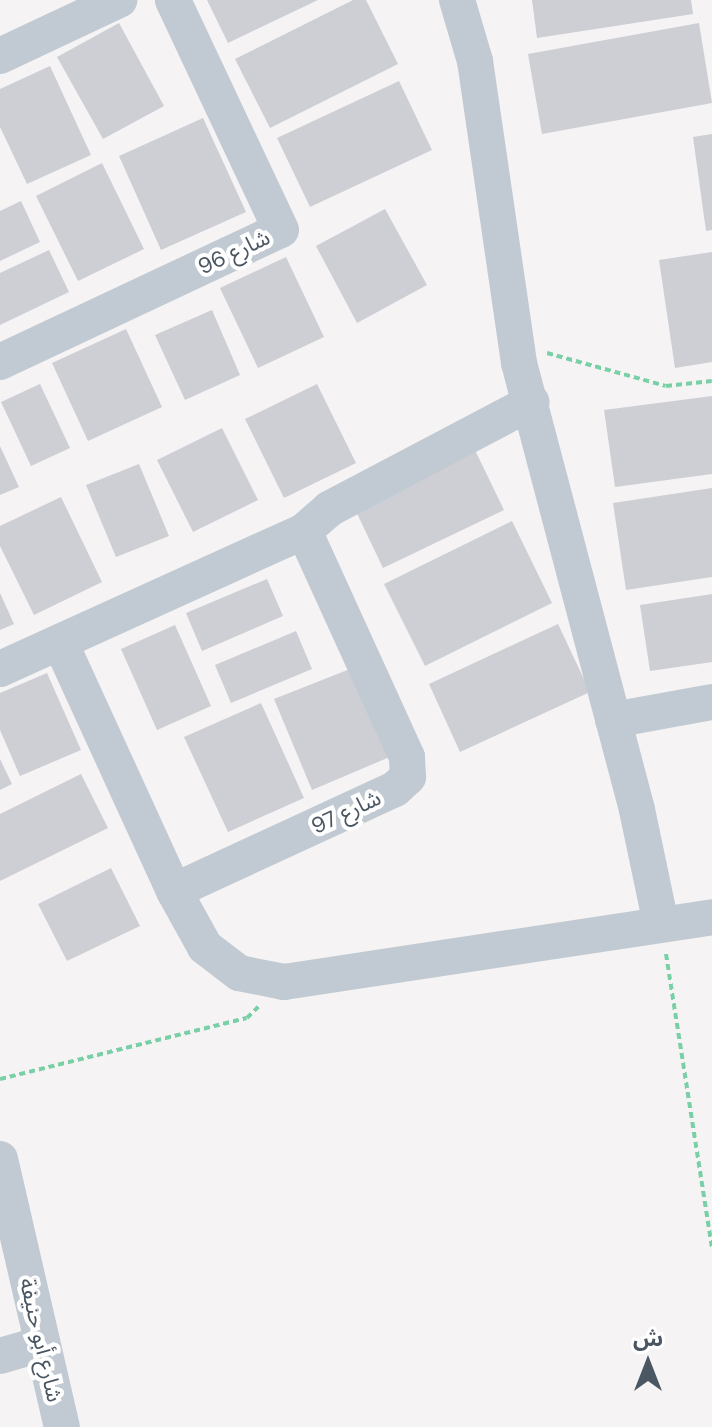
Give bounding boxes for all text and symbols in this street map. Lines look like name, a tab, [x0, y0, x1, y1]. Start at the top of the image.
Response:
street label: شارع 96	[194, 224, 274, 280]
street label: شارع 97	[307, 784, 385, 840]
street label: شارع أبو حنيفة	[14, 1275, 68, 1405]
north arrow	[608, 1323, 688, 1403]
text: ش	[633, 1324, 663, 1353]

